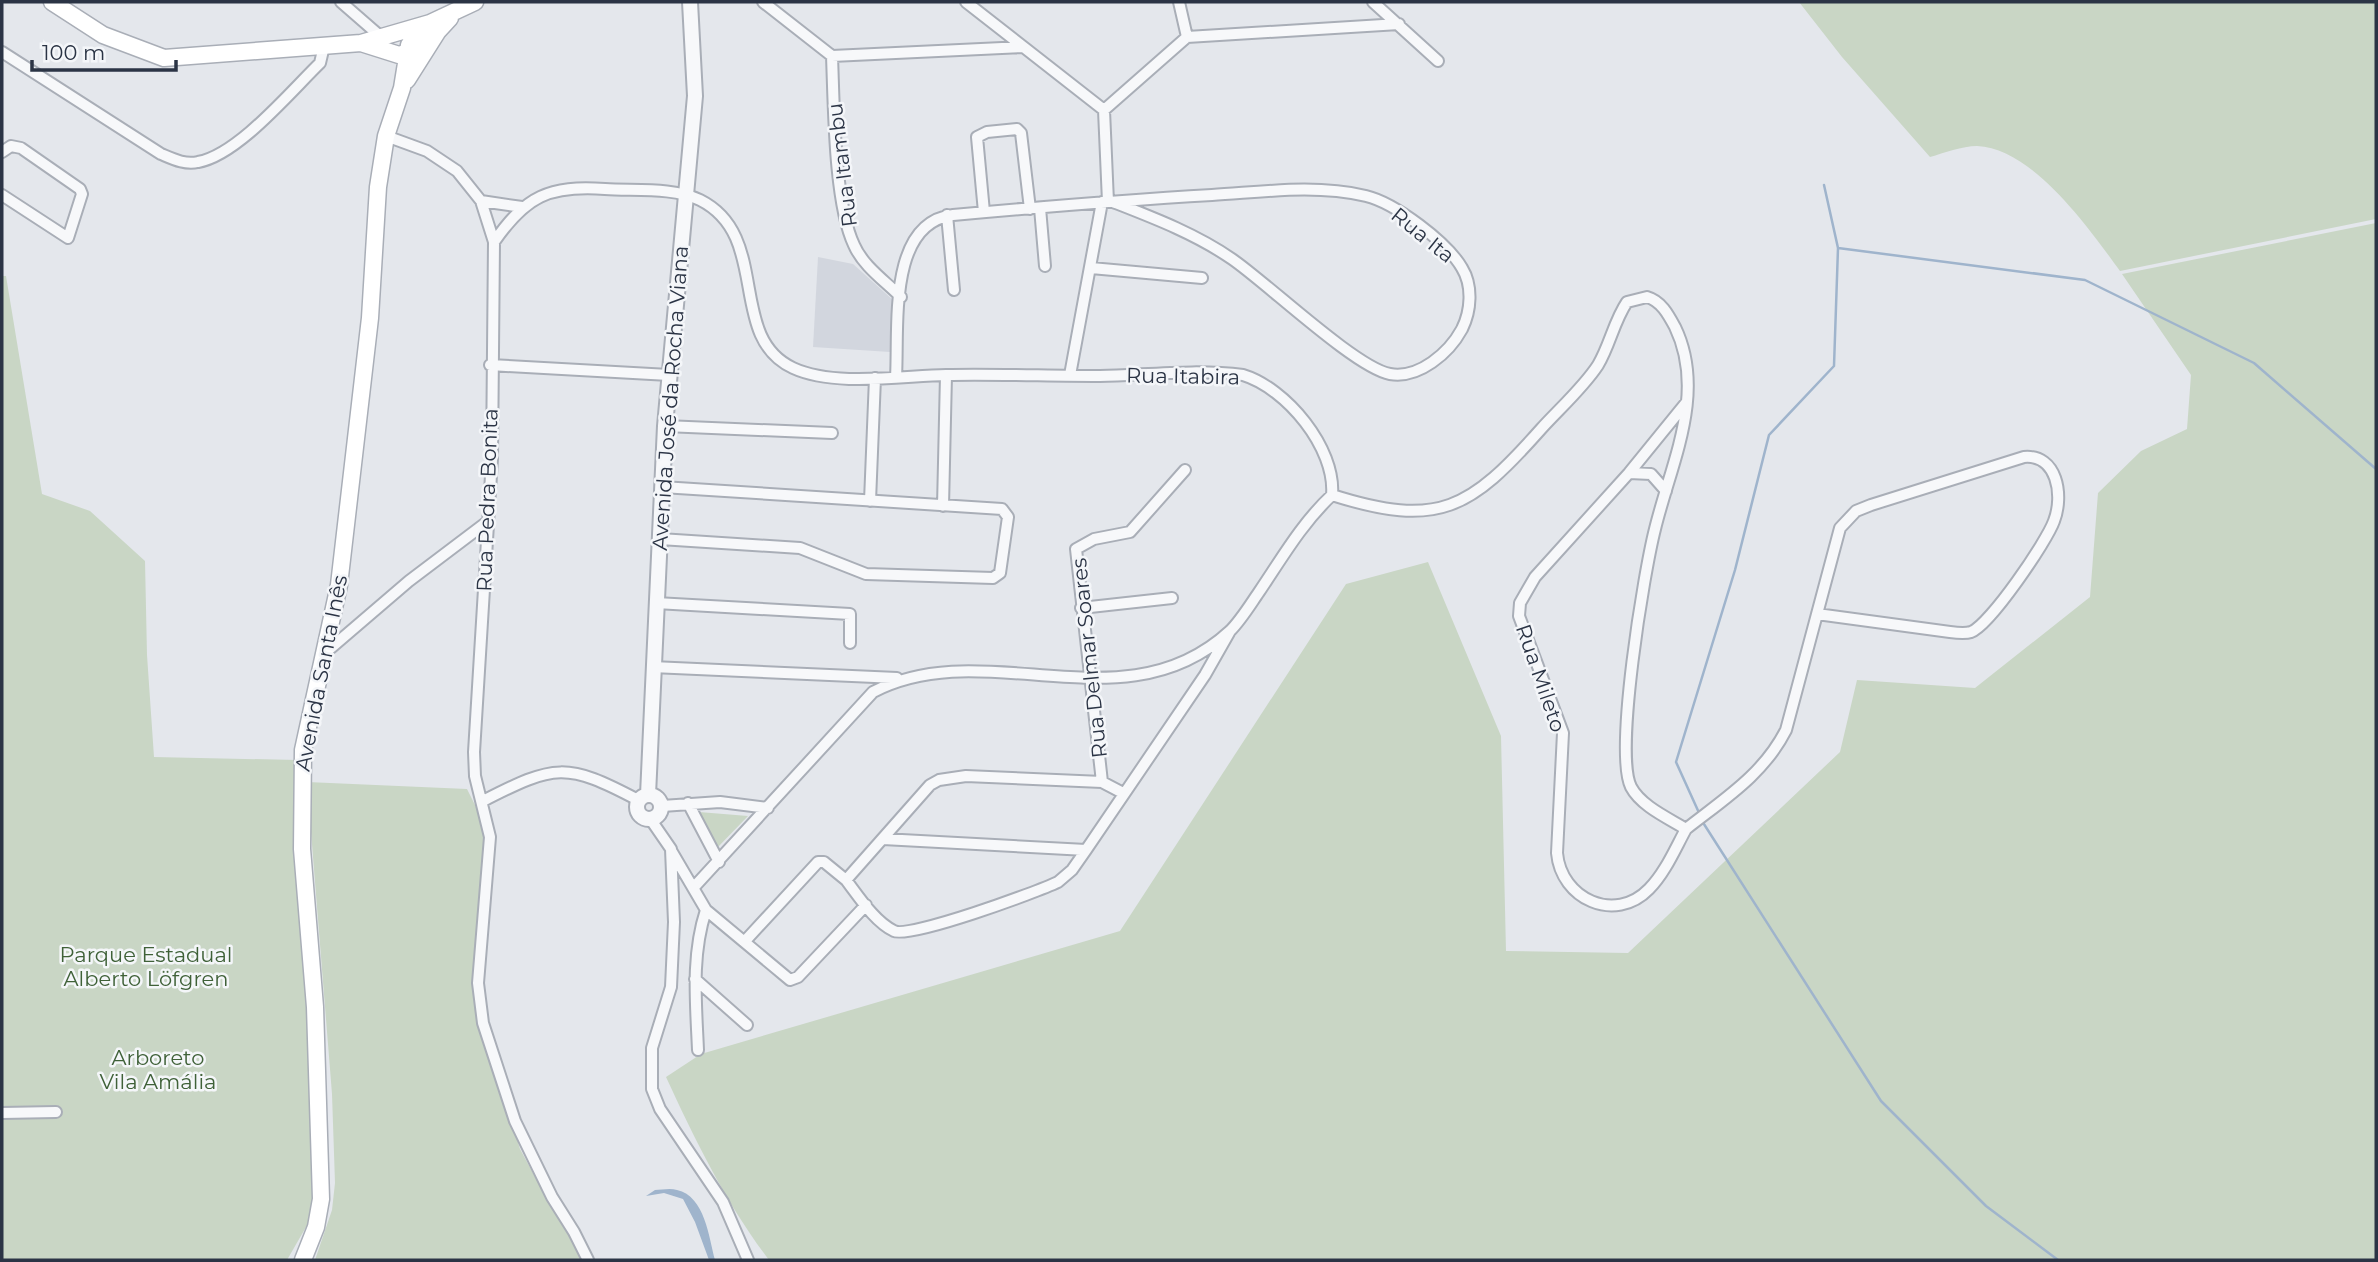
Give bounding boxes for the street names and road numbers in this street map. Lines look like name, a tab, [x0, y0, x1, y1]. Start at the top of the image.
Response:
street label: Rua Itambu	[822, 102, 862, 228]
street label: Rua Ita	[1386, 202, 1460, 268]
street label: Avenida José da Rocha Viana	[647, 245, 693, 551]
street label: Rua Itabira	[1126, 363, 1240, 389]
street label: Rua Pedra Bonita	[471, 408, 503, 592]
street label: Rua Delmar Soares	[1066, 557, 1112, 759]
street label: Avenida Santa Inês	[290, 573, 352, 773]
street label: Rua Mileto	[1511, 621, 1571, 735]

